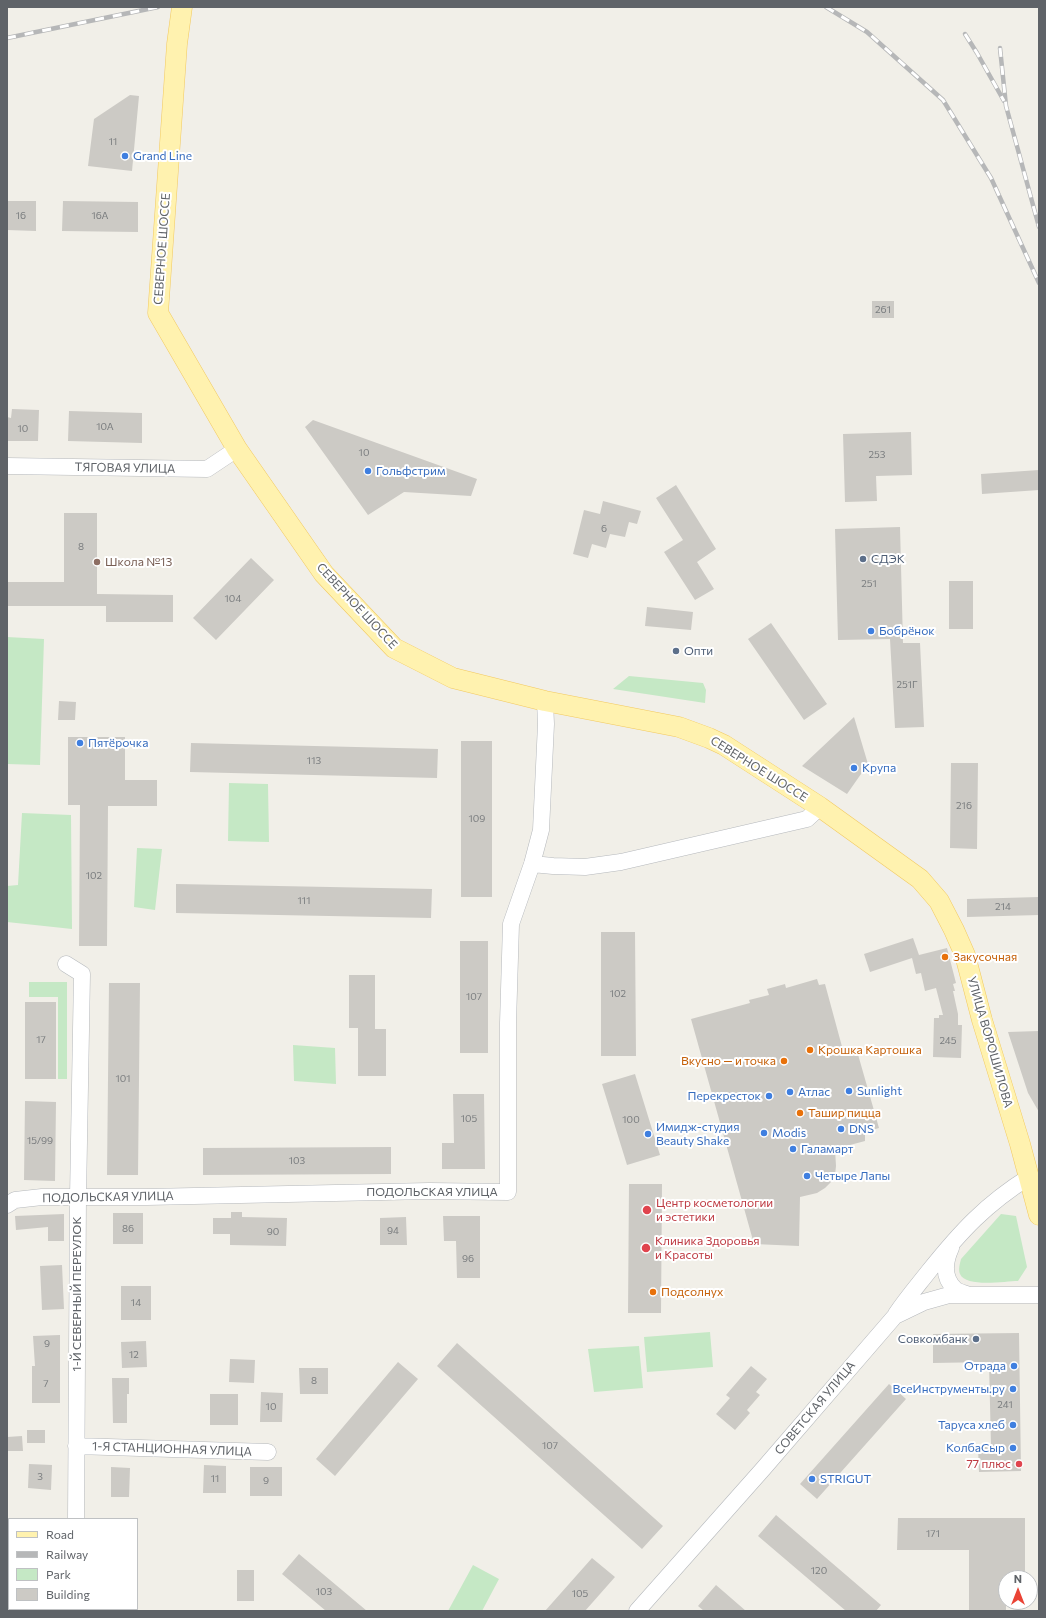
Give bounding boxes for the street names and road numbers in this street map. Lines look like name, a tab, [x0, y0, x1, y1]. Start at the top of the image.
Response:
street label: СЕВЕРНОЕ ШОССЕ	[151, 193, 173, 305]
street label: ТЯГОВАЯ УЛИЦА	[75, 460, 175, 476]
street label: СЕВЕРНОЕ ШОССЕ	[314, 560, 400, 652]
street label: СЕВЕРНОЕ ШОССЕ	[708, 733, 810, 805]
street label: УЛИЦА ВОРОШИЛОВА	[964, 975, 1016, 1109]
street label: ПОДОЛЬСКАЯ УЛИЦА	[366, 1185, 498, 1199]
street label: ПОДОЛЬСКАЯ УЛИЦА	[42, 1189, 174, 1205]
street label: 1-Й СЕВЕРНЫЙ ПЕРЕУЛОК	[70, 1217, 84, 1371]
street label: СОВЕТСКАЯ УЛИЦА	[772, 1358, 858, 1458]
street label: 1-Я СТАНЦИОННАЯ УЛИЦА	[92, 1439, 252, 1459]

